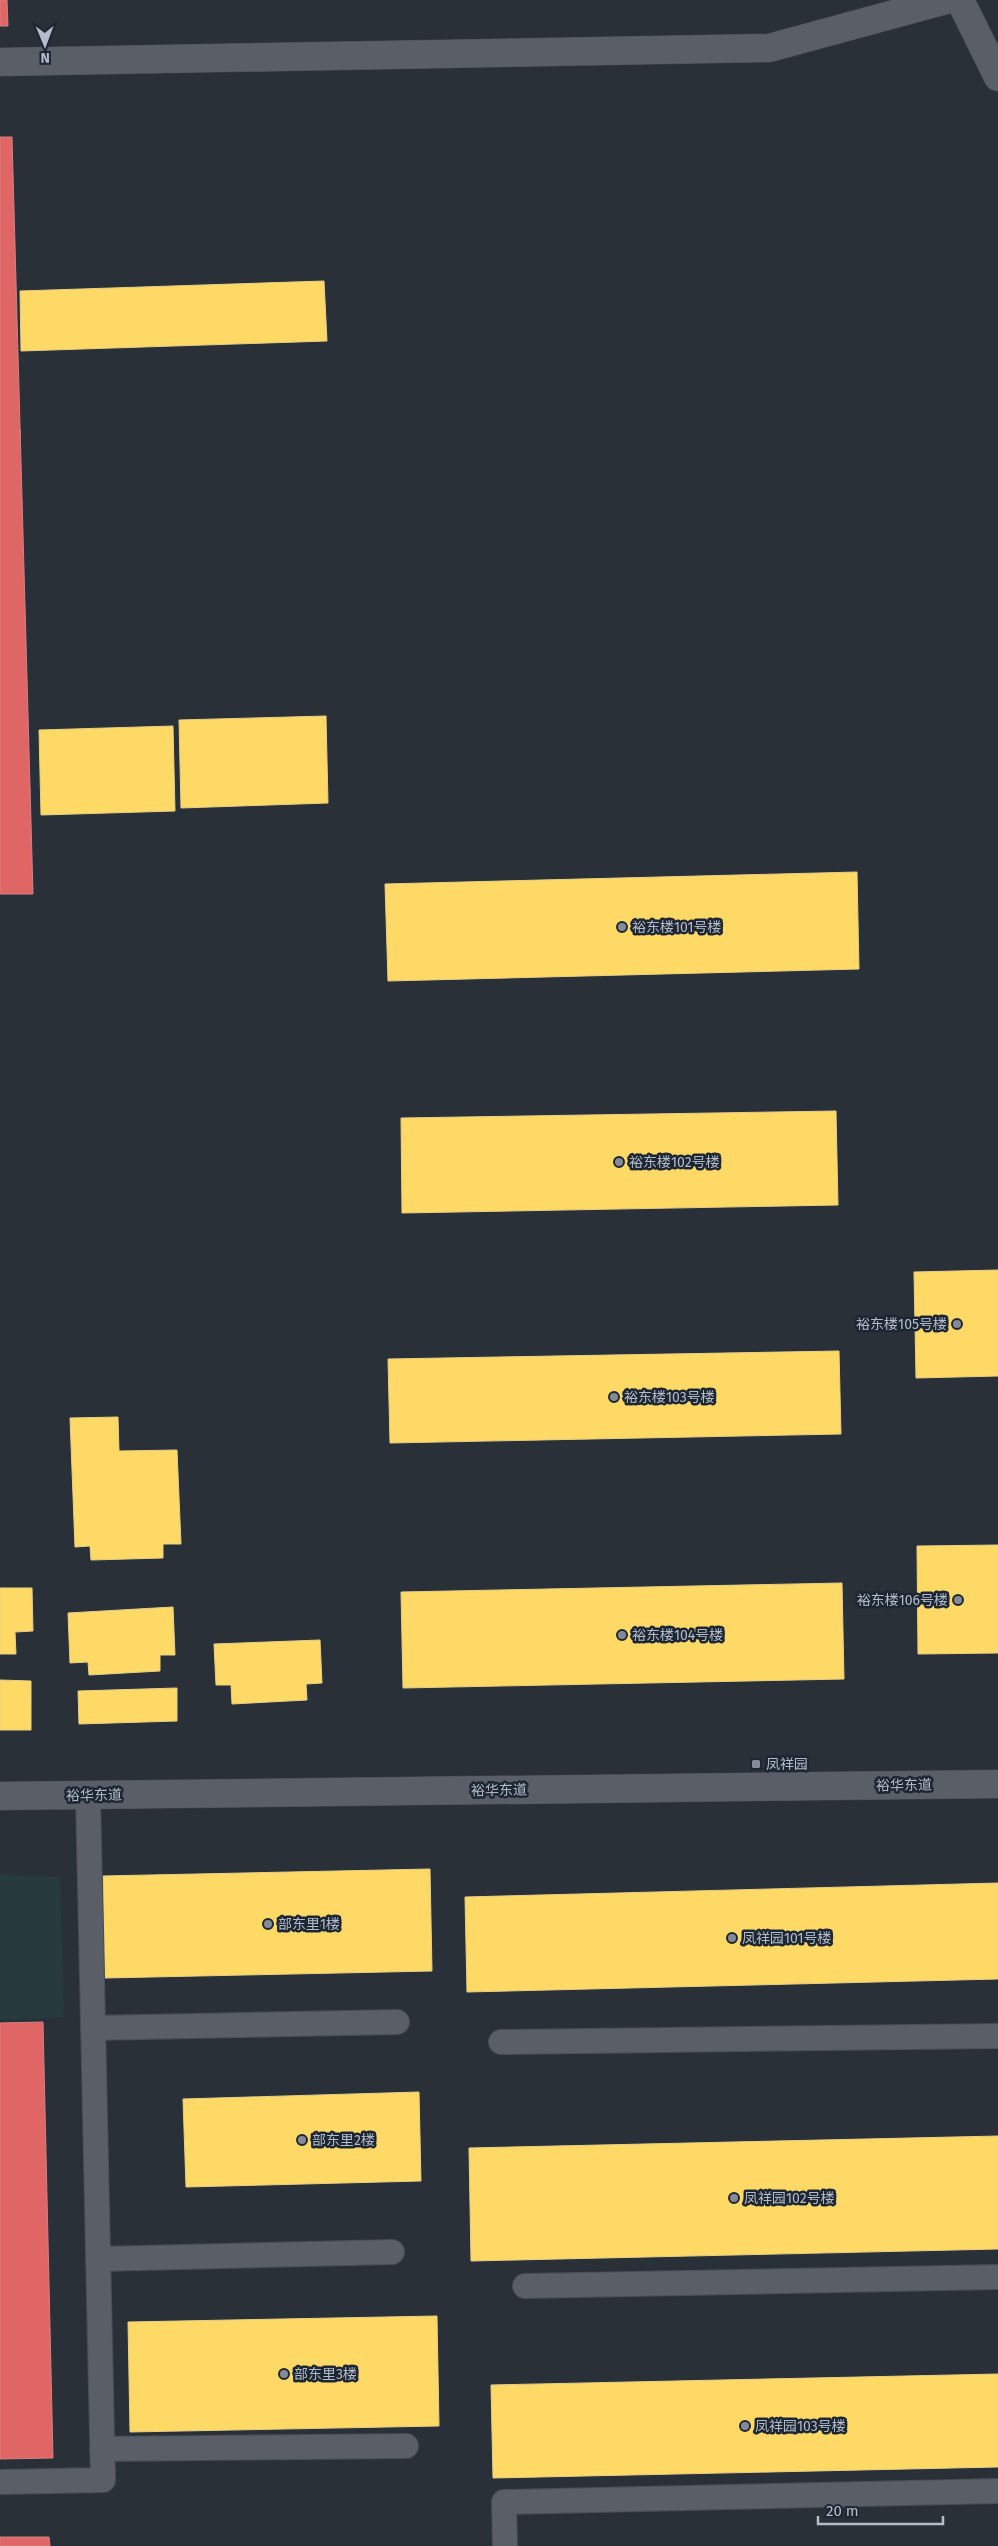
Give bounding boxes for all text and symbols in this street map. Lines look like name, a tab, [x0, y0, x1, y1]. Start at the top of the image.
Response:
north arrow	[20, 20, 70, 70]
text: N	[40, 49, 50, 66]
place label: 裕东楼101号楼	[632, 919, 722, 936]
marker: 裕东楼101号楼	[616, 921, 628, 933]
place label: 裕东楼102号楼	[629, 1154, 720, 1171]
marker: 裕东楼102号楼	[613, 1156, 625, 1168]
place label: 裕东楼105号楼	[856, 1316, 947, 1333]
marker: 裕东楼105号楼	[951, 1318, 963, 1330]
place label: 裕东楼103号楼	[624, 1389, 715, 1406]
marker: 裕东楼103号楼	[608, 1391, 620, 1403]
place label: 裕东楼106号楼	[857, 1592, 948, 1609]
marker: 裕东楼106号楼	[952, 1594, 964, 1606]
place label: 裕东楼104号楼	[632, 1627, 723, 1644]
marker: 裕东楼104号楼	[616, 1629, 628, 1641]
place label: 凤祥园	[766, 1756, 808, 1773]
marker: 凤祥园	[750, 1758, 762, 1770]
street label: 裕华东道	[876, 1777, 932, 1794]
street label: 裕华东道	[471, 1782, 527, 1799]
street label: 裕华东道	[66, 1787, 122, 1804]
place label: 部东里1楼	[278, 1916, 340, 1933]
marker: 部东里1楼	[262, 1918, 274, 1930]
place label: 凤祥园101号楼	[742, 1930, 832, 1947]
marker: 凤祥园101号楼	[726, 1932, 738, 1944]
place label: 部东里2楼	[312, 2132, 375, 2149]
marker: 部东里2楼	[296, 2134, 308, 2146]
place label: 凤祥园102号楼	[744, 2190, 835, 2207]
marker: 凤祥园102号楼	[728, 2192, 740, 2204]
place label: 部东里3楼	[294, 2366, 357, 2383]
marker: 部东里3楼	[278, 2368, 290, 2380]
place label: 凤祥园103号楼	[755, 2418, 846, 2435]
marker: 凤祥园103号楼	[739, 2420, 751, 2432]
scale bar	[818, 2494, 943, 2526]
text: 20 m	[826, 2502, 859, 2520]

